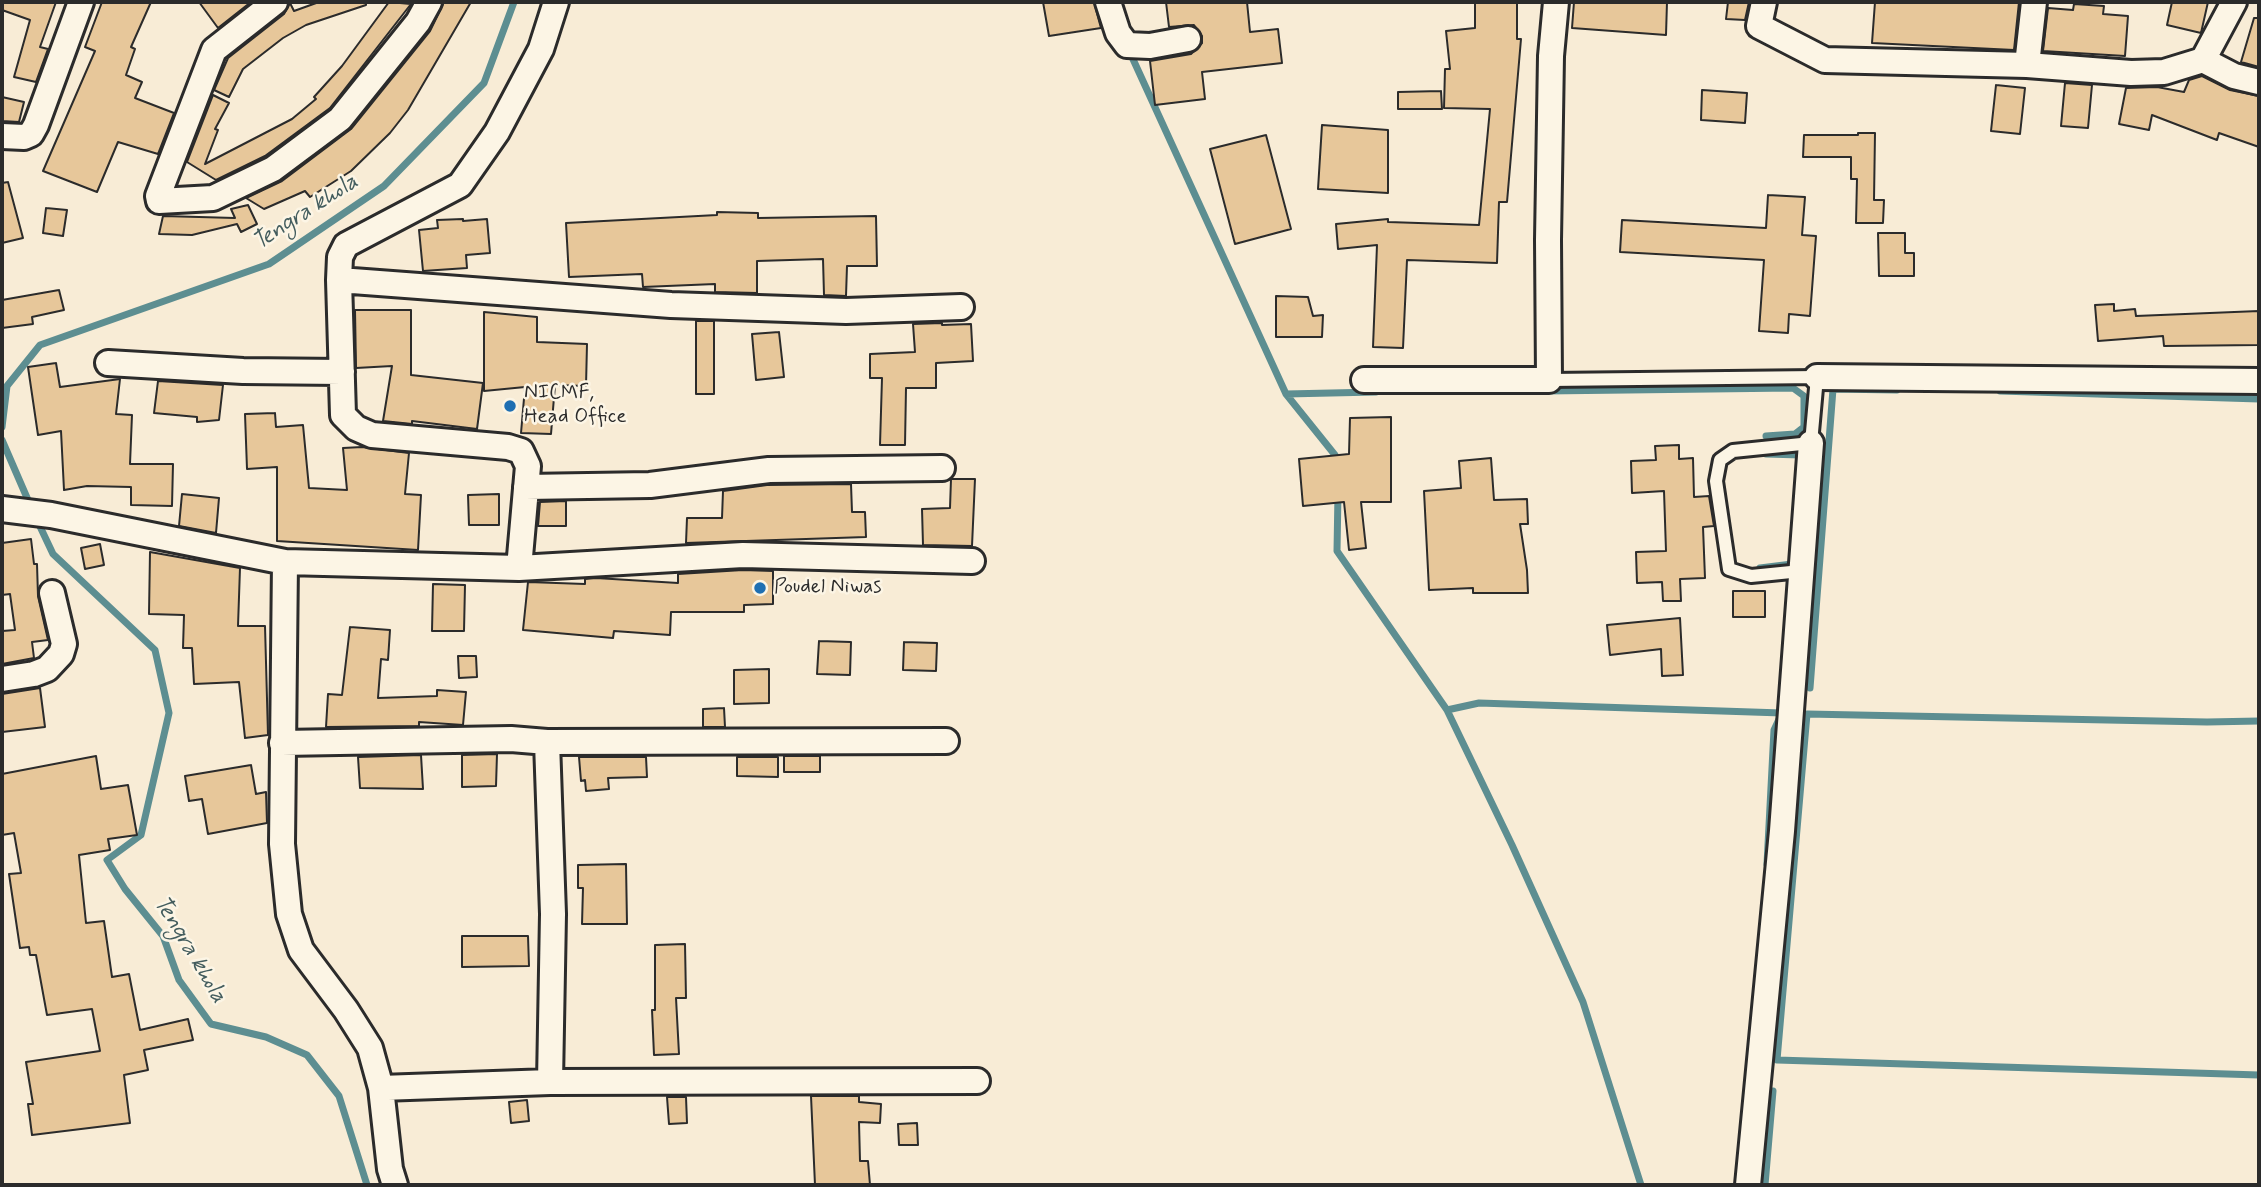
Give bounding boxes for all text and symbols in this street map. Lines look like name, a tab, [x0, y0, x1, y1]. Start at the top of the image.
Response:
water label: Tengra khola	[248, 169, 364, 257]
place label: NICMF, Head Office	[524, 381, 627, 431]
marker: NICMF, Head Office	[502, 398, 518, 414]
place label: Poudel Niwas	[774, 575, 882, 601]
marker: Poudel Niwas	[752, 580, 768, 596]
water label: Tengra khola	[146, 891, 232, 1009]

